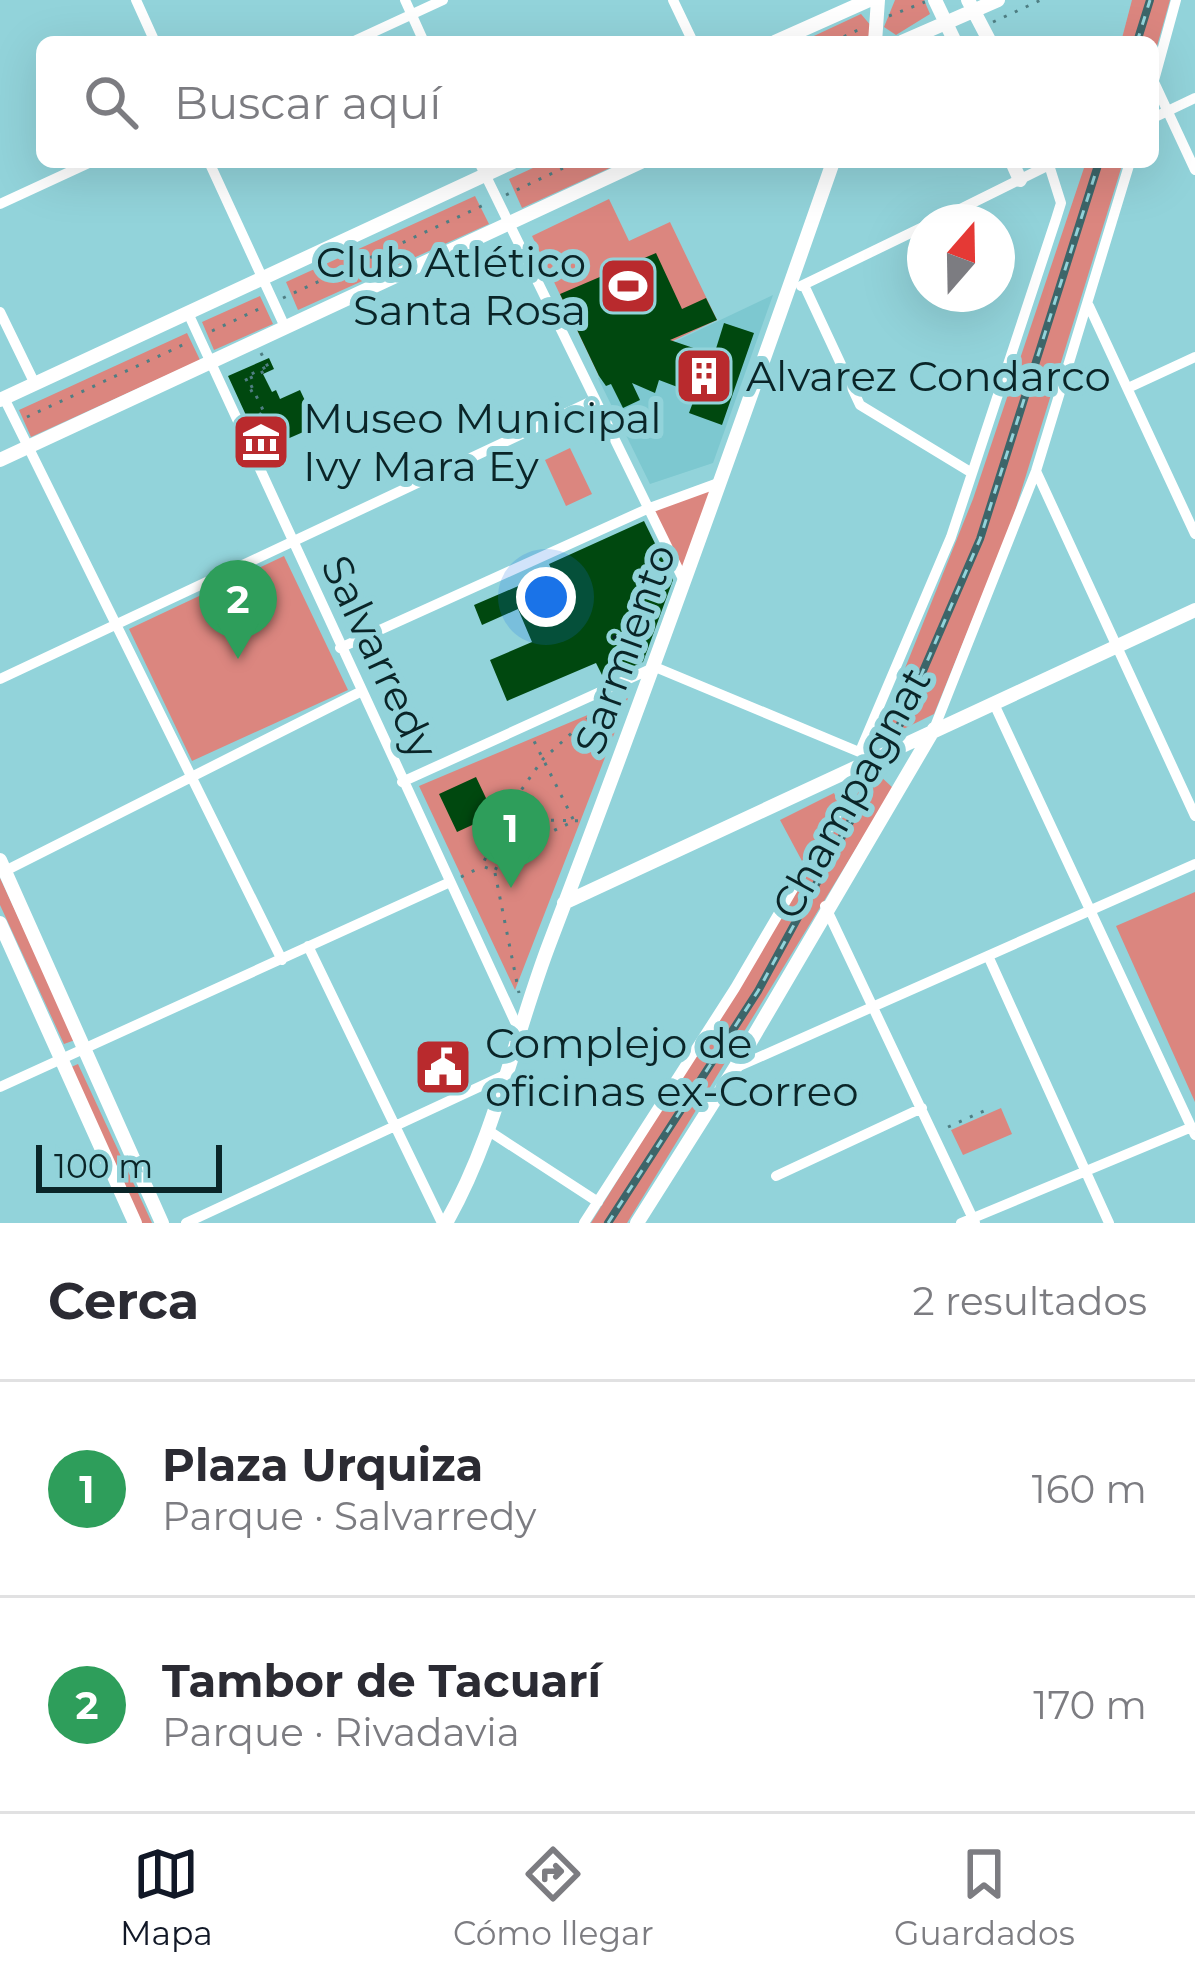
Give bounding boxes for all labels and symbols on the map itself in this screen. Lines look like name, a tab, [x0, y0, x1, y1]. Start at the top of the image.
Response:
north arrow	[907, 204, 1015, 312]
place label: Club Atlético Santa Rosa	[316, 236, 586, 336]
sports icon: Club Atlético Santa Rosa	[597, 255, 659, 317]
building icon: Alvarez Condarco	[673, 345, 735, 407]
place label: Alvarez Condarco	[746, 350, 1111, 402]
place label: Museo Municipal Ivy Mara Ey	[303, 392, 662, 492]
museum icon: Museo Municipal Ivy Mara Ey	[230, 411, 292, 473]
street label: Sarmiento	[563, 537, 687, 761]
street label: Salvarredy	[310, 547, 450, 767]
pin: 2	[199, 560, 277, 659]
your location	[516, 567, 576, 627]
street label: Champagnat	[760, 658, 942, 928]
pin: 1	[472, 789, 550, 888]
place label: Complejo de oficinas ex-Correo	[485, 1017, 859, 1117]
public building icon: Complejo de oficinas ex-Correo	[412, 1036, 474, 1098]
scale bar	[36, 1139, 222, 1192]

